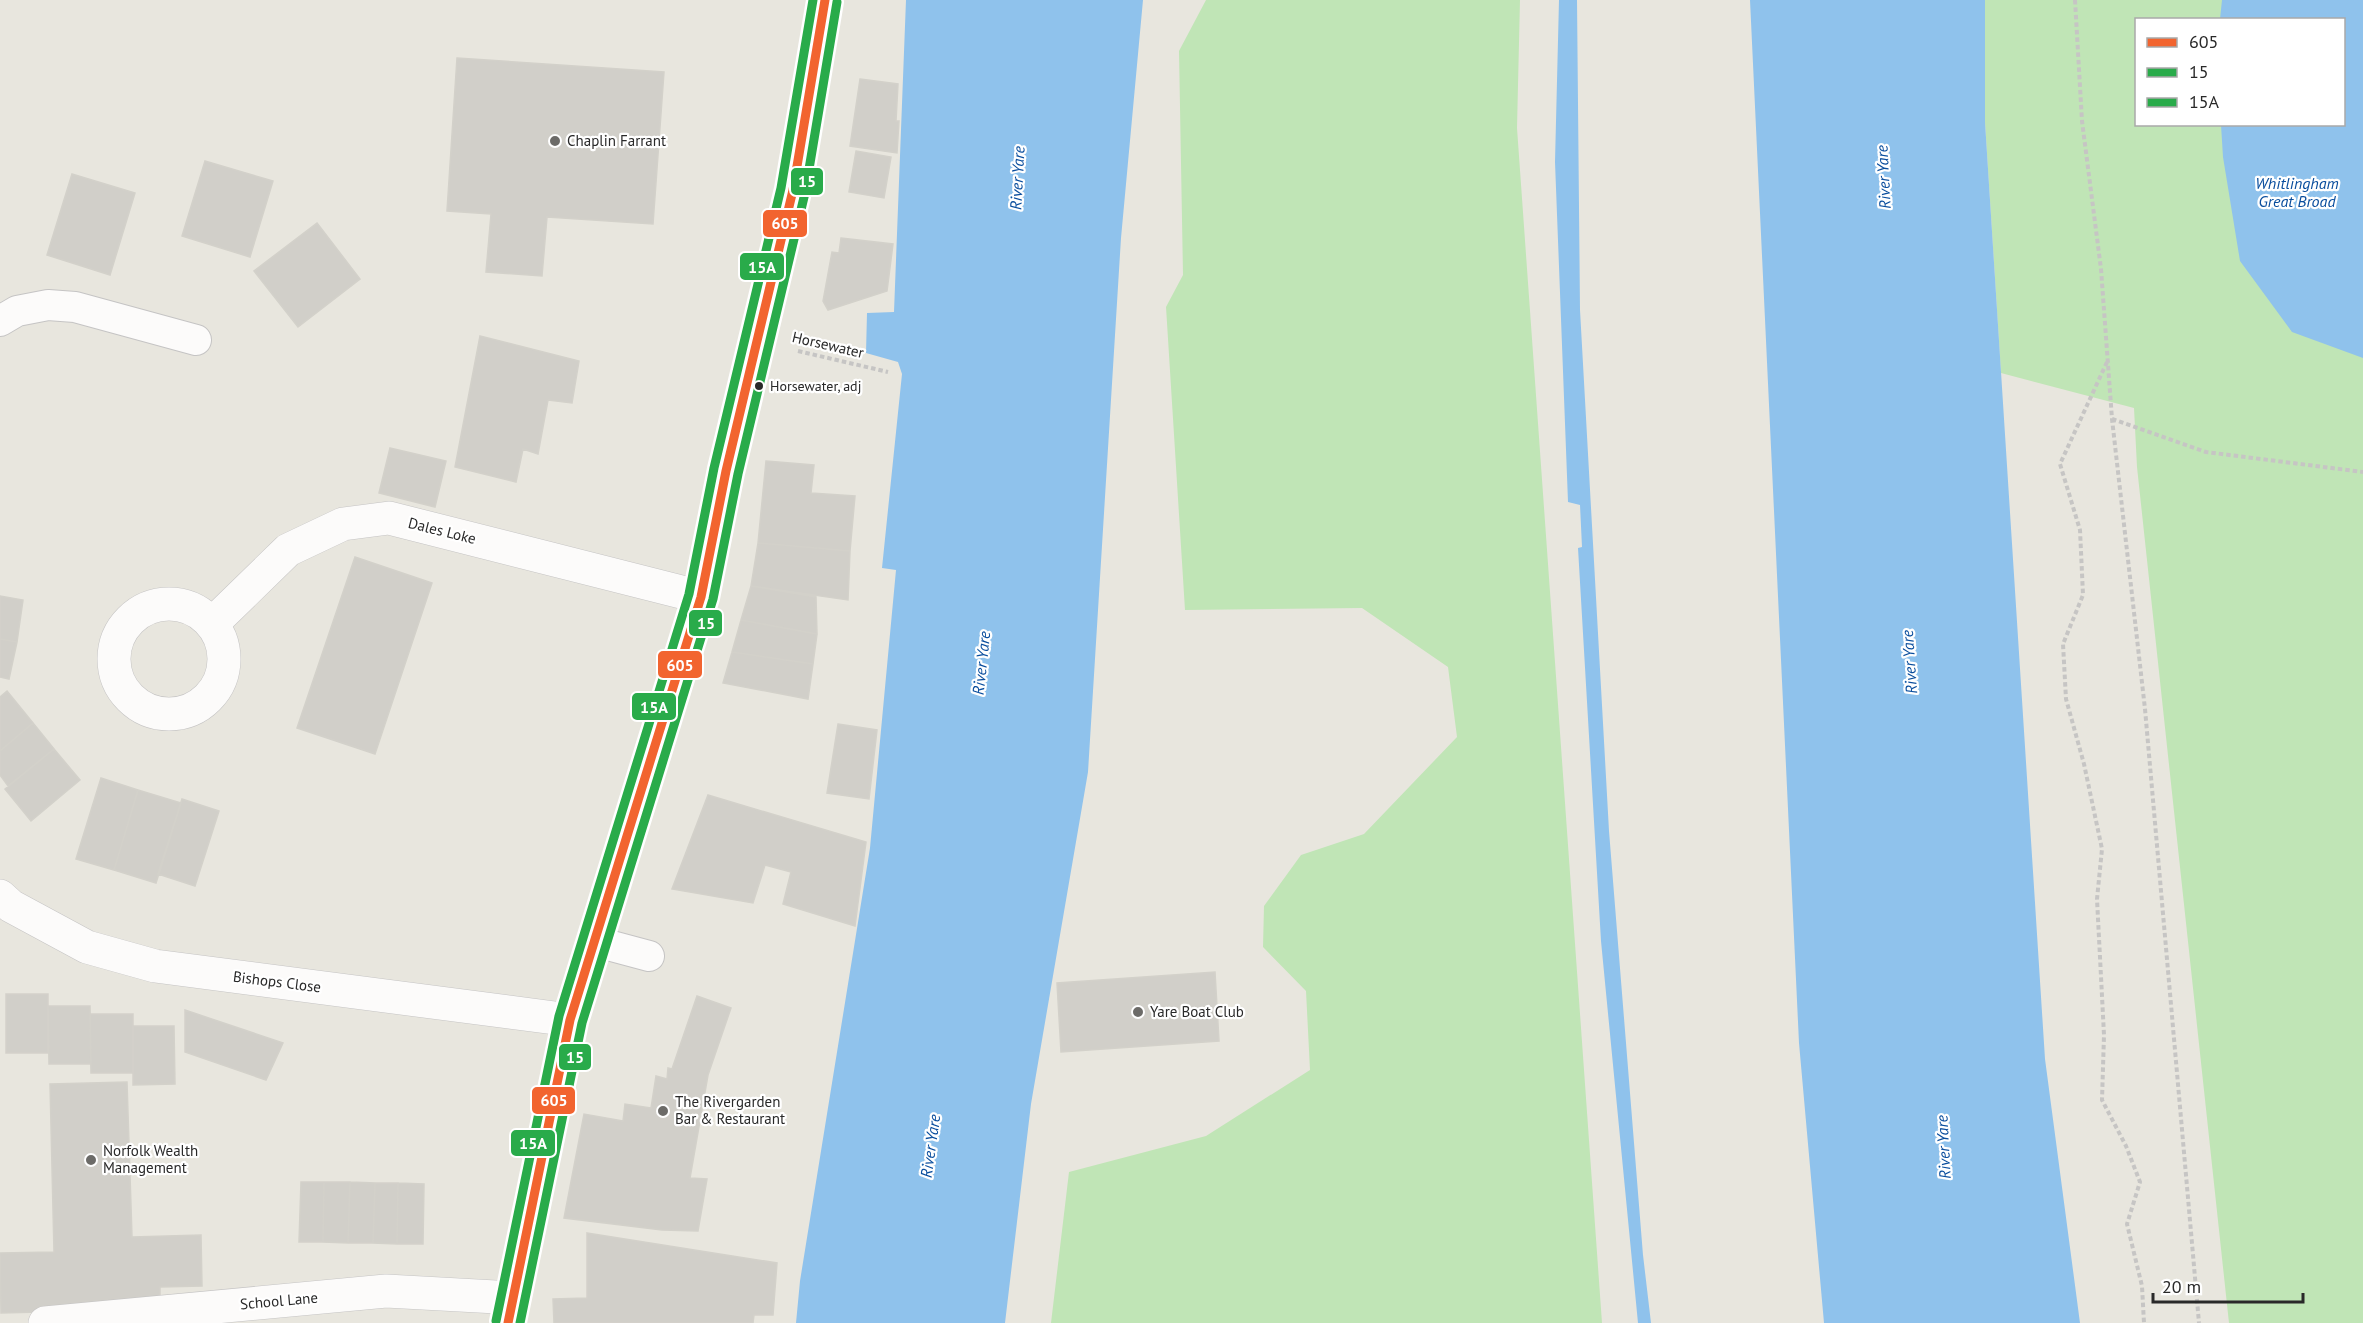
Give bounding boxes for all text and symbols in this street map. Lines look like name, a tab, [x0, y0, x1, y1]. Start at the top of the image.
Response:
legend	[2135, 18, 2345, 126]
text: 605	[2189, 30, 2218, 53]
text: 15	[2189, 60, 2209, 83]
text: 15A	[2189, 90, 2220, 113]
place label: Chaplin Farrant	[567, 131, 666, 150]
marker: Chaplin Farrant	[548, 134, 562, 148]
water label: River Yare	[1871, 144, 1895, 209]
water label: River Yare	[1005, 145, 1029, 210]
line badge: 15	[790, 167, 824, 196]
text: 15	[798, 171, 816, 191]
water label: Whitlingham Great Broad	[2255, 173, 2339, 211]
line badge: 605	[762, 209, 808, 238]
text: 605	[771, 213, 799, 233]
line badge: 15A	[739, 252, 785, 281]
text: 15A	[748, 257, 776, 277]
street label: Horsewater	[790, 327, 866, 362]
place label: Horsewater, adj	[770, 377, 861, 395]
marker: Horsewater, adj	[753, 380, 765, 392]
street label: Dales Loke	[406, 513, 478, 548]
line badge: 15	[688, 609, 723, 637]
text: 15	[697, 613, 715, 633]
water label: River Yare	[1897, 629, 1921, 695]
water label: River Yare	[968, 630, 994, 696]
line badge: 605	[657, 650, 703, 679]
text: 605	[666, 655, 694, 675]
line badge: 15A	[631, 692, 677, 721]
text: 15A	[640, 697, 668, 717]
street label: Bishops Close	[232, 967, 322, 996]
place label: Yare Boat Club	[1150, 1002, 1244, 1021]
marker: Yare Boat Club	[1131, 1005, 1145, 1019]
line badge: 15	[558, 1043, 592, 1071]
text: 15	[566, 1047, 584, 1067]
line badge: 605	[531, 1086, 576, 1115]
text: 605	[540, 1090, 568, 1110]
place label: The Rivergarden Bar & Restaurant	[675, 1092, 785, 1128]
marker: The Rivergarden Bar & Restaurant	[656, 1104, 670, 1118]
water label: River Yare	[916, 1112, 944, 1179]
water label: River Yare	[1931, 1114, 1955, 1179]
line badge: 15A	[510, 1129, 556, 1157]
text: 15A	[519, 1133, 547, 1153]
place label: Norfolk Wealth Management	[103, 1141, 198, 1177]
marker: Norfolk Wealth Management	[84, 1153, 98, 1167]
scale bar	[2153, 1266, 2303, 1304]
text: 20 m	[2162, 1275, 2201, 1298]
street label: School Lane	[239, 1288, 319, 1313]

